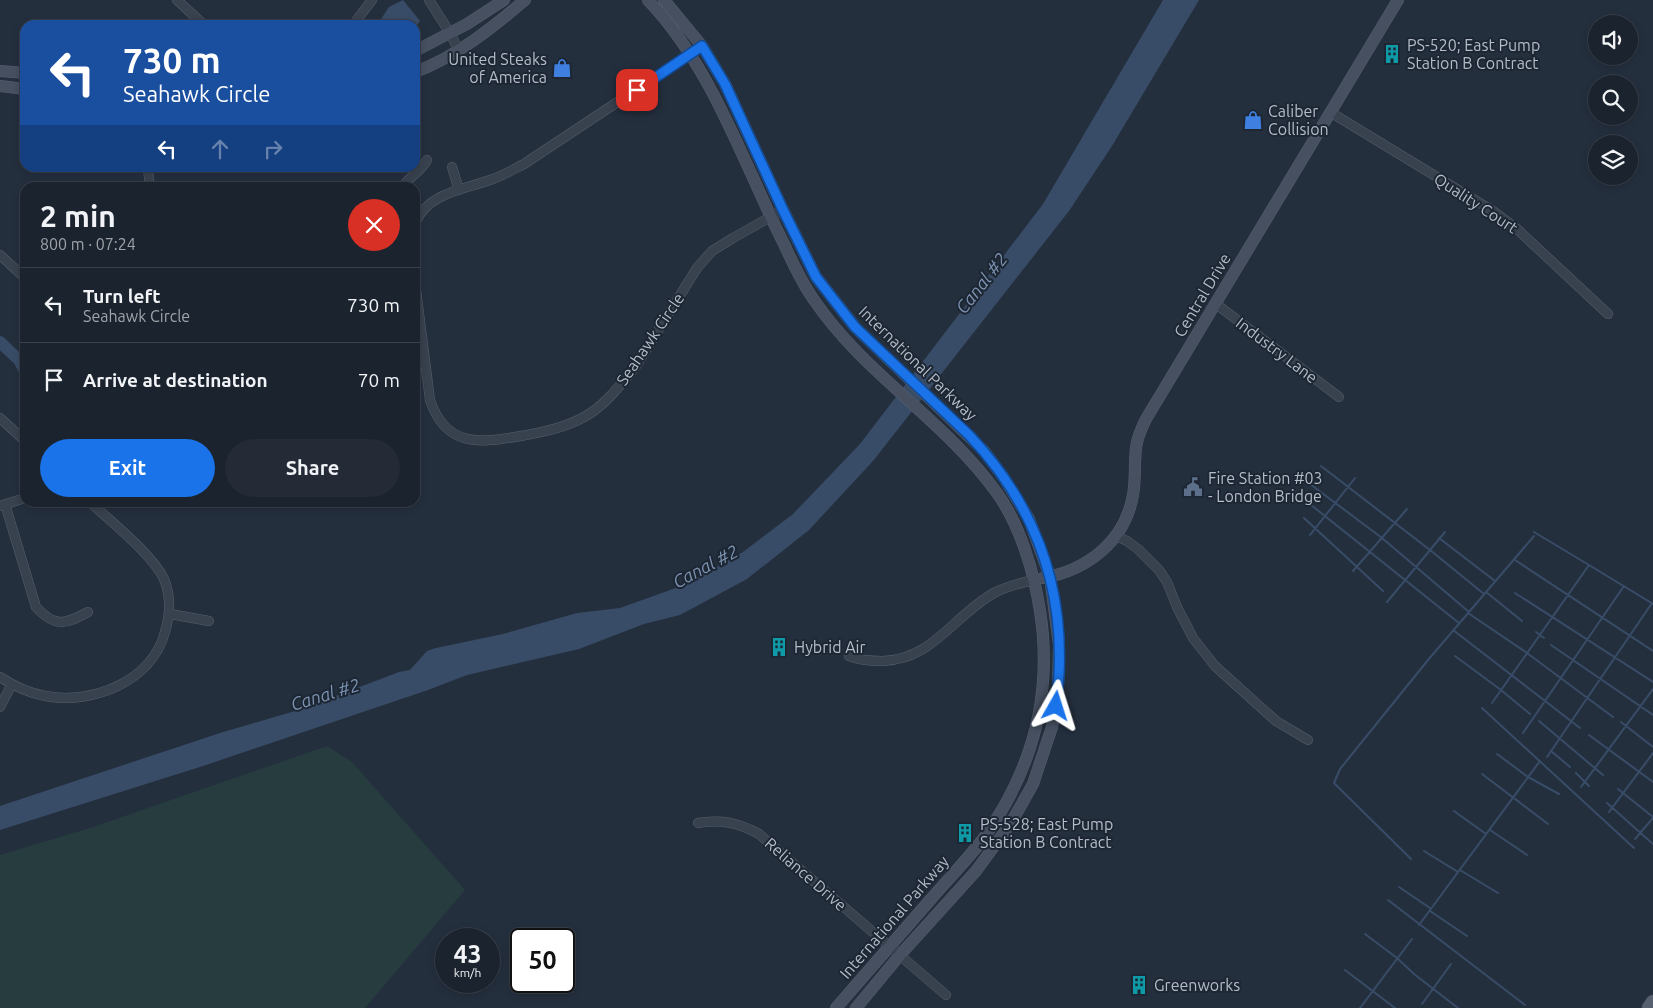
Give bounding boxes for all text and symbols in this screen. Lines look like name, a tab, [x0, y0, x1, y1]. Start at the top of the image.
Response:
map controls	[1588, 15, 1638, 185]
button: sound	[1588, 15, 1638, 65]
place label: PS-520; East Pump Station B Contract	[1407, 36, 1540, 72]
icon: left	[40, 40, 105, 105]
text: 730 m	[123, 40, 221, 80]
building icon: PS-520; East Pump Station B Contract	[1381, 43, 1403, 65]
place label: United Steaks of America	[448, 50, 547, 86]
shop icon: United Steaks of America	[551, 57, 573, 79]
pin	[616, 69, 658, 111]
button: search	[1588, 75, 1638, 125]
icon: arrive	[623, 76, 651, 104]
text: Seahawk Circle	[123, 81, 270, 106]
place label: Caliber Collision	[1268, 102, 1329, 138]
shop icon: Caliber Collision	[1242, 109, 1264, 131]
icon: left	[153, 135, 181, 163]
icon: ahead	[206, 135, 234, 163]
icon: right	[259, 135, 287, 163]
button: layers	[1588, 135, 1638, 185]
street label: Quality Court	[1431, 169, 1522, 237]
text: 2 min	[40, 199, 116, 233]
button: close	[348, 199, 400, 251]
text: 800 m · 07:24	[40, 235, 136, 253]
water label: Canal #2	[951, 249, 1011, 317]
street label: Central Drive	[1170, 250, 1234, 340]
text: Turn left	[83, 285, 161, 307]
street label: Seahawk Circle	[613, 290, 687, 388]
icon: left	[40, 291, 68, 319]
text: 730 m	[347, 294, 400, 316]
street label: International Parkway	[855, 302, 981, 424]
text: Seahawk Circle	[83, 307, 190, 325]
street label: Industry Lane	[1233, 314, 1321, 386]
icon: arrive	[40, 366, 68, 394]
text: Arrive at destination	[83, 369, 268, 391]
text: 70 m	[358, 369, 400, 391]
button: Exit	[40, 439, 215, 497]
button: Share	[225, 439, 400, 497]
place label: Fire Station #03 - London Bridge	[1208, 469, 1323, 505]
public building icon: Fire Station #03 - London Bridge	[1182, 476, 1204, 498]
water label: Canal #2	[669, 540, 741, 592]
building icon: Hybrid Air	[768, 636, 790, 658]
place label: Hybrid Air	[794, 638, 866, 656]
water label: Canal #2	[288, 674, 362, 714]
position arrow	[1029, 679, 1081, 731]
place label: PS-528; East Pump Station B Contract	[980, 815, 1113, 851]
building icon: PS-528; East Pump Station B Contract	[954, 822, 976, 844]
street label: Reliance Drive	[762, 834, 850, 914]
street label: International Parkway	[836, 852, 952, 982]
speed limit sign: 50	[510, 928, 575, 993]
text: 43	[453, 940, 482, 968]
text: km/h	[454, 966, 481, 979]
building icon: Greenworks	[1128, 974, 1150, 996]
place label: Greenworks	[1154, 976, 1240, 994]

